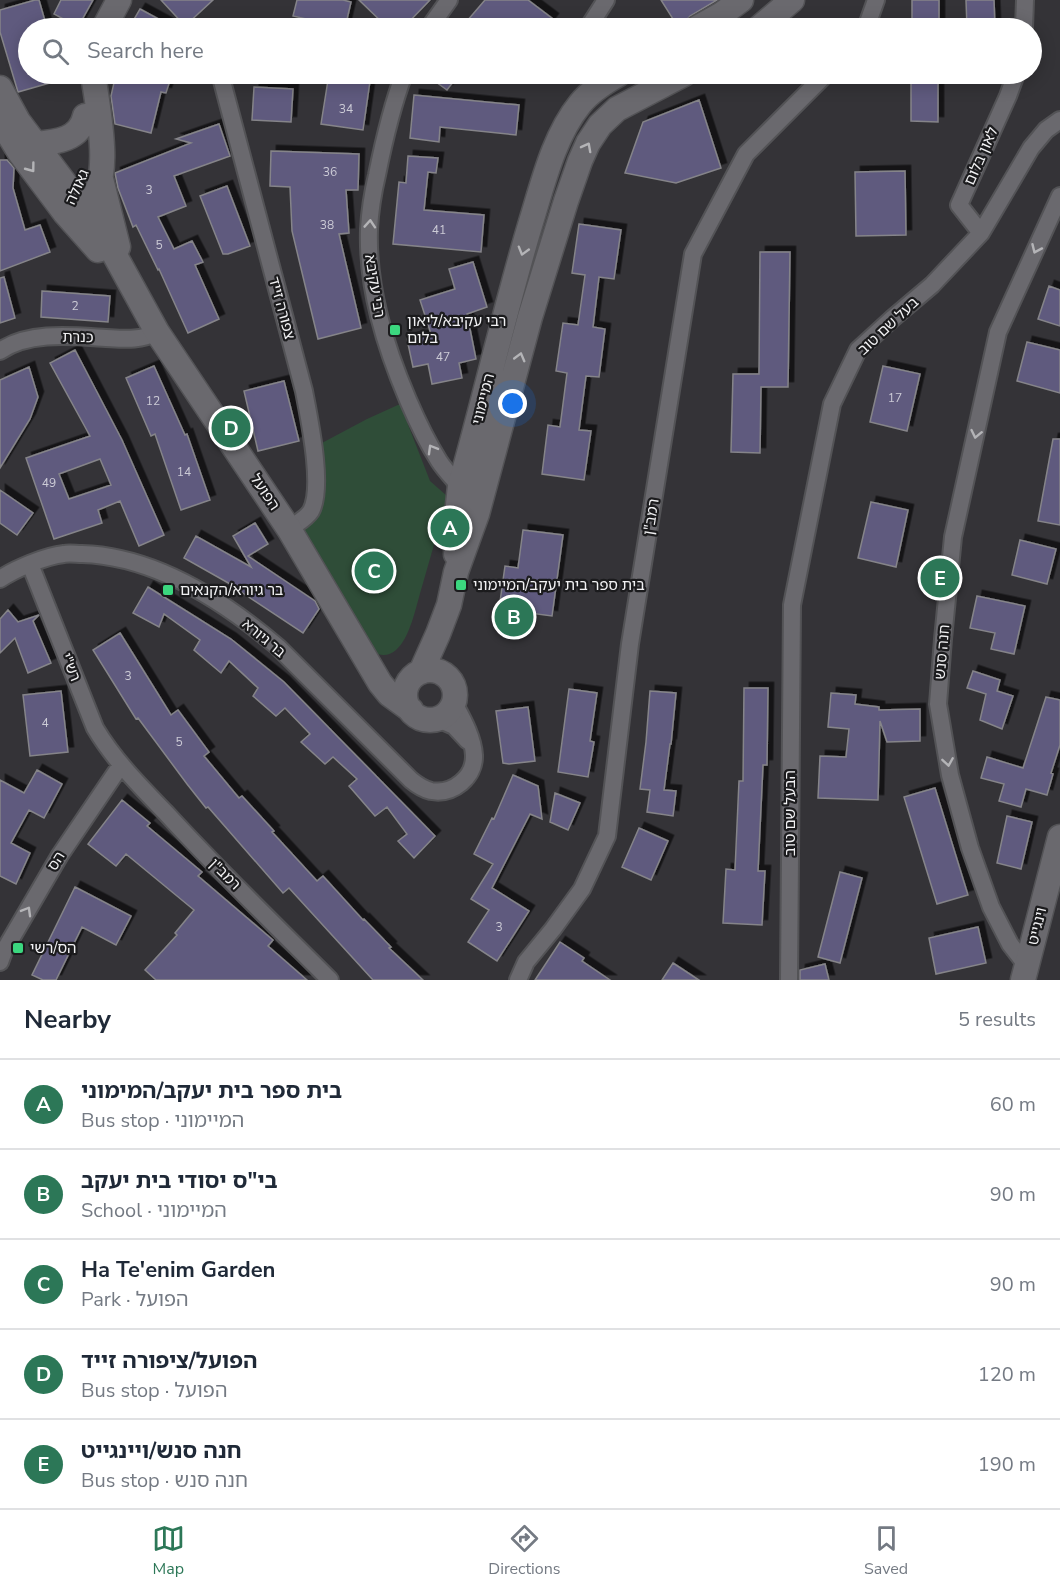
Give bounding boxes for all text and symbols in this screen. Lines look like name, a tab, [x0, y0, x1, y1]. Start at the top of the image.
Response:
search box	[18, 18, 1042, 84]
icon: search	[39, 35, 72, 68]
text: Search here	[87, 36, 204, 66]
house number: 34	[339, 101, 353, 117]
street label: לאון בלום	[959, 124, 1003, 188]
one-way arrow	[580, 143, 591, 153]
one-way arrow	[24, 161, 35, 172]
house number: 36	[323, 164, 337, 180]
street label: גאולה	[60, 166, 94, 208]
house number: 3	[145, 182, 153, 198]
house number: 38	[320, 217, 334, 233]
one-way arrow	[363, 219, 376, 229]
house number: 41	[432, 222, 446, 238]
house number: 5	[155, 237, 163, 253]
one-way arrow	[1031, 243, 1043, 254]
one-way arrow	[518, 245, 530, 256]
street label: רבי עקיבא	[360, 253, 390, 319]
street label: צפורה זייד	[264, 274, 300, 342]
street label: בעל שם טוב	[853, 292, 923, 359]
house number: 2	[71, 298, 79, 314]
place label: רבי עקיבא/ליאון בלום	[407, 311, 506, 348]
marker: רבי עקיבא/ליאון בלום	[388, 323, 402, 337]
street label: כנרת	[62, 327, 94, 347]
house number: 47	[436, 349, 450, 365]
one-way arrow	[512, 352, 525, 362]
street label: המיימוני	[467, 371, 499, 427]
your location	[498, 389, 527, 418]
house number: 17	[888, 390, 902, 406]
house number: 12	[146, 393, 160, 409]
pin: D	[212, 406, 250, 450]
one-way arrow	[970, 428, 983, 438]
one-way arrow	[428, 445, 439, 455]
house number: 14	[177, 464, 191, 480]
street label: הפועל	[246, 470, 284, 514]
house number: 49	[42, 475, 56, 491]
street label: רמב"ן	[638, 497, 664, 537]
pin: A	[430, 506, 470, 550]
pin: C	[354, 548, 394, 594]
pin: E	[920, 556, 960, 600]
place label: בית ספר בית יעקב/המיימוני	[473, 575, 645, 595]
marker: בית ספר בית יעקב/המיימוני	[454, 578, 468, 592]
place label: בר גיורא/הקנאים	[180, 580, 284, 600]
marker: בר גיורא/הקנאים	[161, 583, 175, 597]
pin: B	[494, 594, 534, 640]
street label: בר גיורא	[238, 614, 290, 662]
street label: חנה סנש	[930, 624, 954, 680]
street label: רש"י	[56, 650, 86, 684]
house number: 3	[124, 668, 132, 684]
house number: 4	[41, 715, 49, 731]
house number: 5	[175, 734, 183, 750]
one-way arrow	[941, 757, 954, 767]
street label: הבעל שם טוב	[780, 770, 800, 856]
street label: הס	[42, 848, 70, 874]
street label: רמב"ן	[205, 854, 245, 894]
street label: וינגייט	[1023, 905, 1051, 947]
one-way arrow	[20, 906, 31, 917]
house number: 3	[495, 919, 503, 935]
place label: הס/רשי	[30, 938, 77, 958]
marker: הס/רשי	[11, 941, 25, 955]
text: Nearby	[24, 1002, 111, 1037]
text: 5 results	[958, 1006, 1036, 1033]
text: בית ספר בית יעקב/המימוני	[81, 1076, 342, 1106]
text: A	[36, 1091, 51, 1118]
text: 60 m	[990, 1091, 1036, 1118]
text: Bus stop · המיימוני	[81, 1107, 244, 1134]
text: בי"ס יסודי בית יעקב	[81, 1166, 278, 1196]
text: B	[37, 1181, 50, 1208]
text: 90 m	[990, 1181, 1036, 1208]
text: School · המיימוני	[81, 1197, 227, 1224]
text: Ha Te'enim Garden	[81, 1255, 275, 1285]
text: C	[37, 1271, 50, 1298]
text: 90 m	[990, 1271, 1036, 1298]
text: Park · הפועל	[81, 1286, 189, 1313]
text: הפועל/ציפורה זייד	[81, 1346, 258, 1376]
text: D	[36, 1361, 51, 1388]
text: 120 m	[978, 1361, 1036, 1388]
text: Bus stop · הפועל	[81, 1377, 227, 1404]
text: חנה סנש/ויינגייט	[81, 1436, 242, 1466]
text: E	[38, 1451, 49, 1478]
text: 190 m	[978, 1451, 1036, 1478]
text: Bus stop · חנה סנש	[81, 1467, 248, 1494]
tab: Map	[152, 1522, 185, 1580]
tab: Directions	[488, 1522, 560, 1580]
tab: Saved	[864, 1522, 908, 1580]

